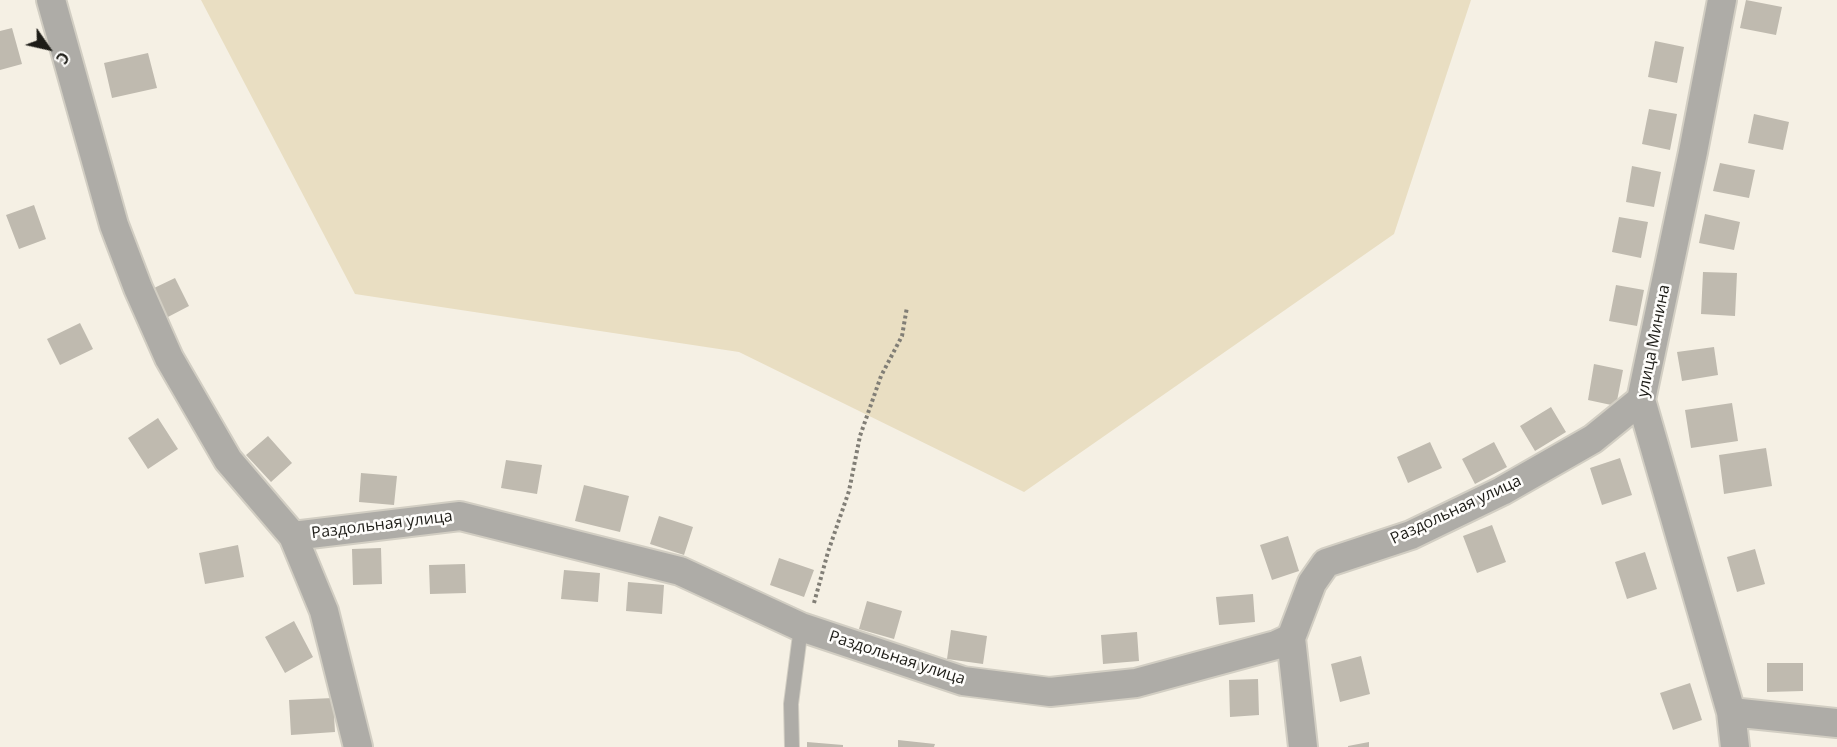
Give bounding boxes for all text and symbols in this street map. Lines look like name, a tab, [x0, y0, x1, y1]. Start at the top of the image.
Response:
north arrow	[18, 18, 78, 78]
text: С	[51, 48, 75, 68]
street label: улица Минина	[1634, 283, 1674, 399]
street label: Раздольная улица	[1388, 471, 1524, 549]
street label: Раздольная улица	[310, 507, 454, 543]
street label: Раздольная улица	[827, 627, 967, 689]

